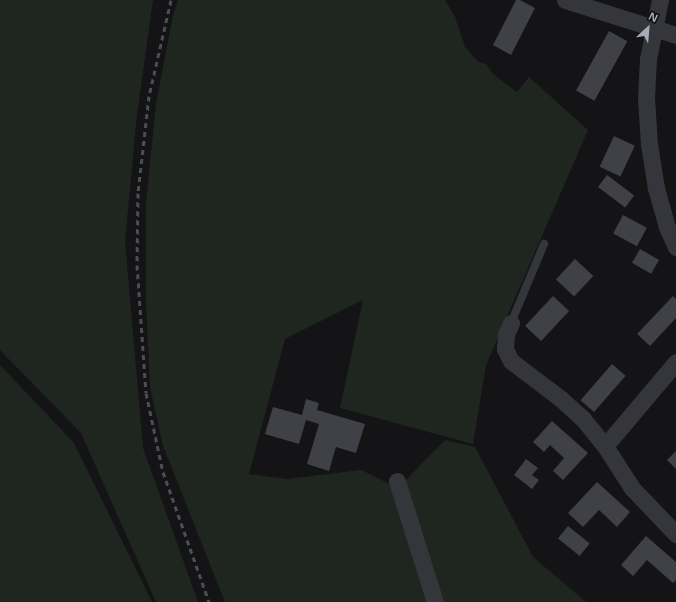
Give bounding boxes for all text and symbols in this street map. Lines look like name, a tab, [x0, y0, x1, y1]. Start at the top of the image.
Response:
north arrow	[628, 8, 668, 48]
text: N	[646, 8, 661, 25]

